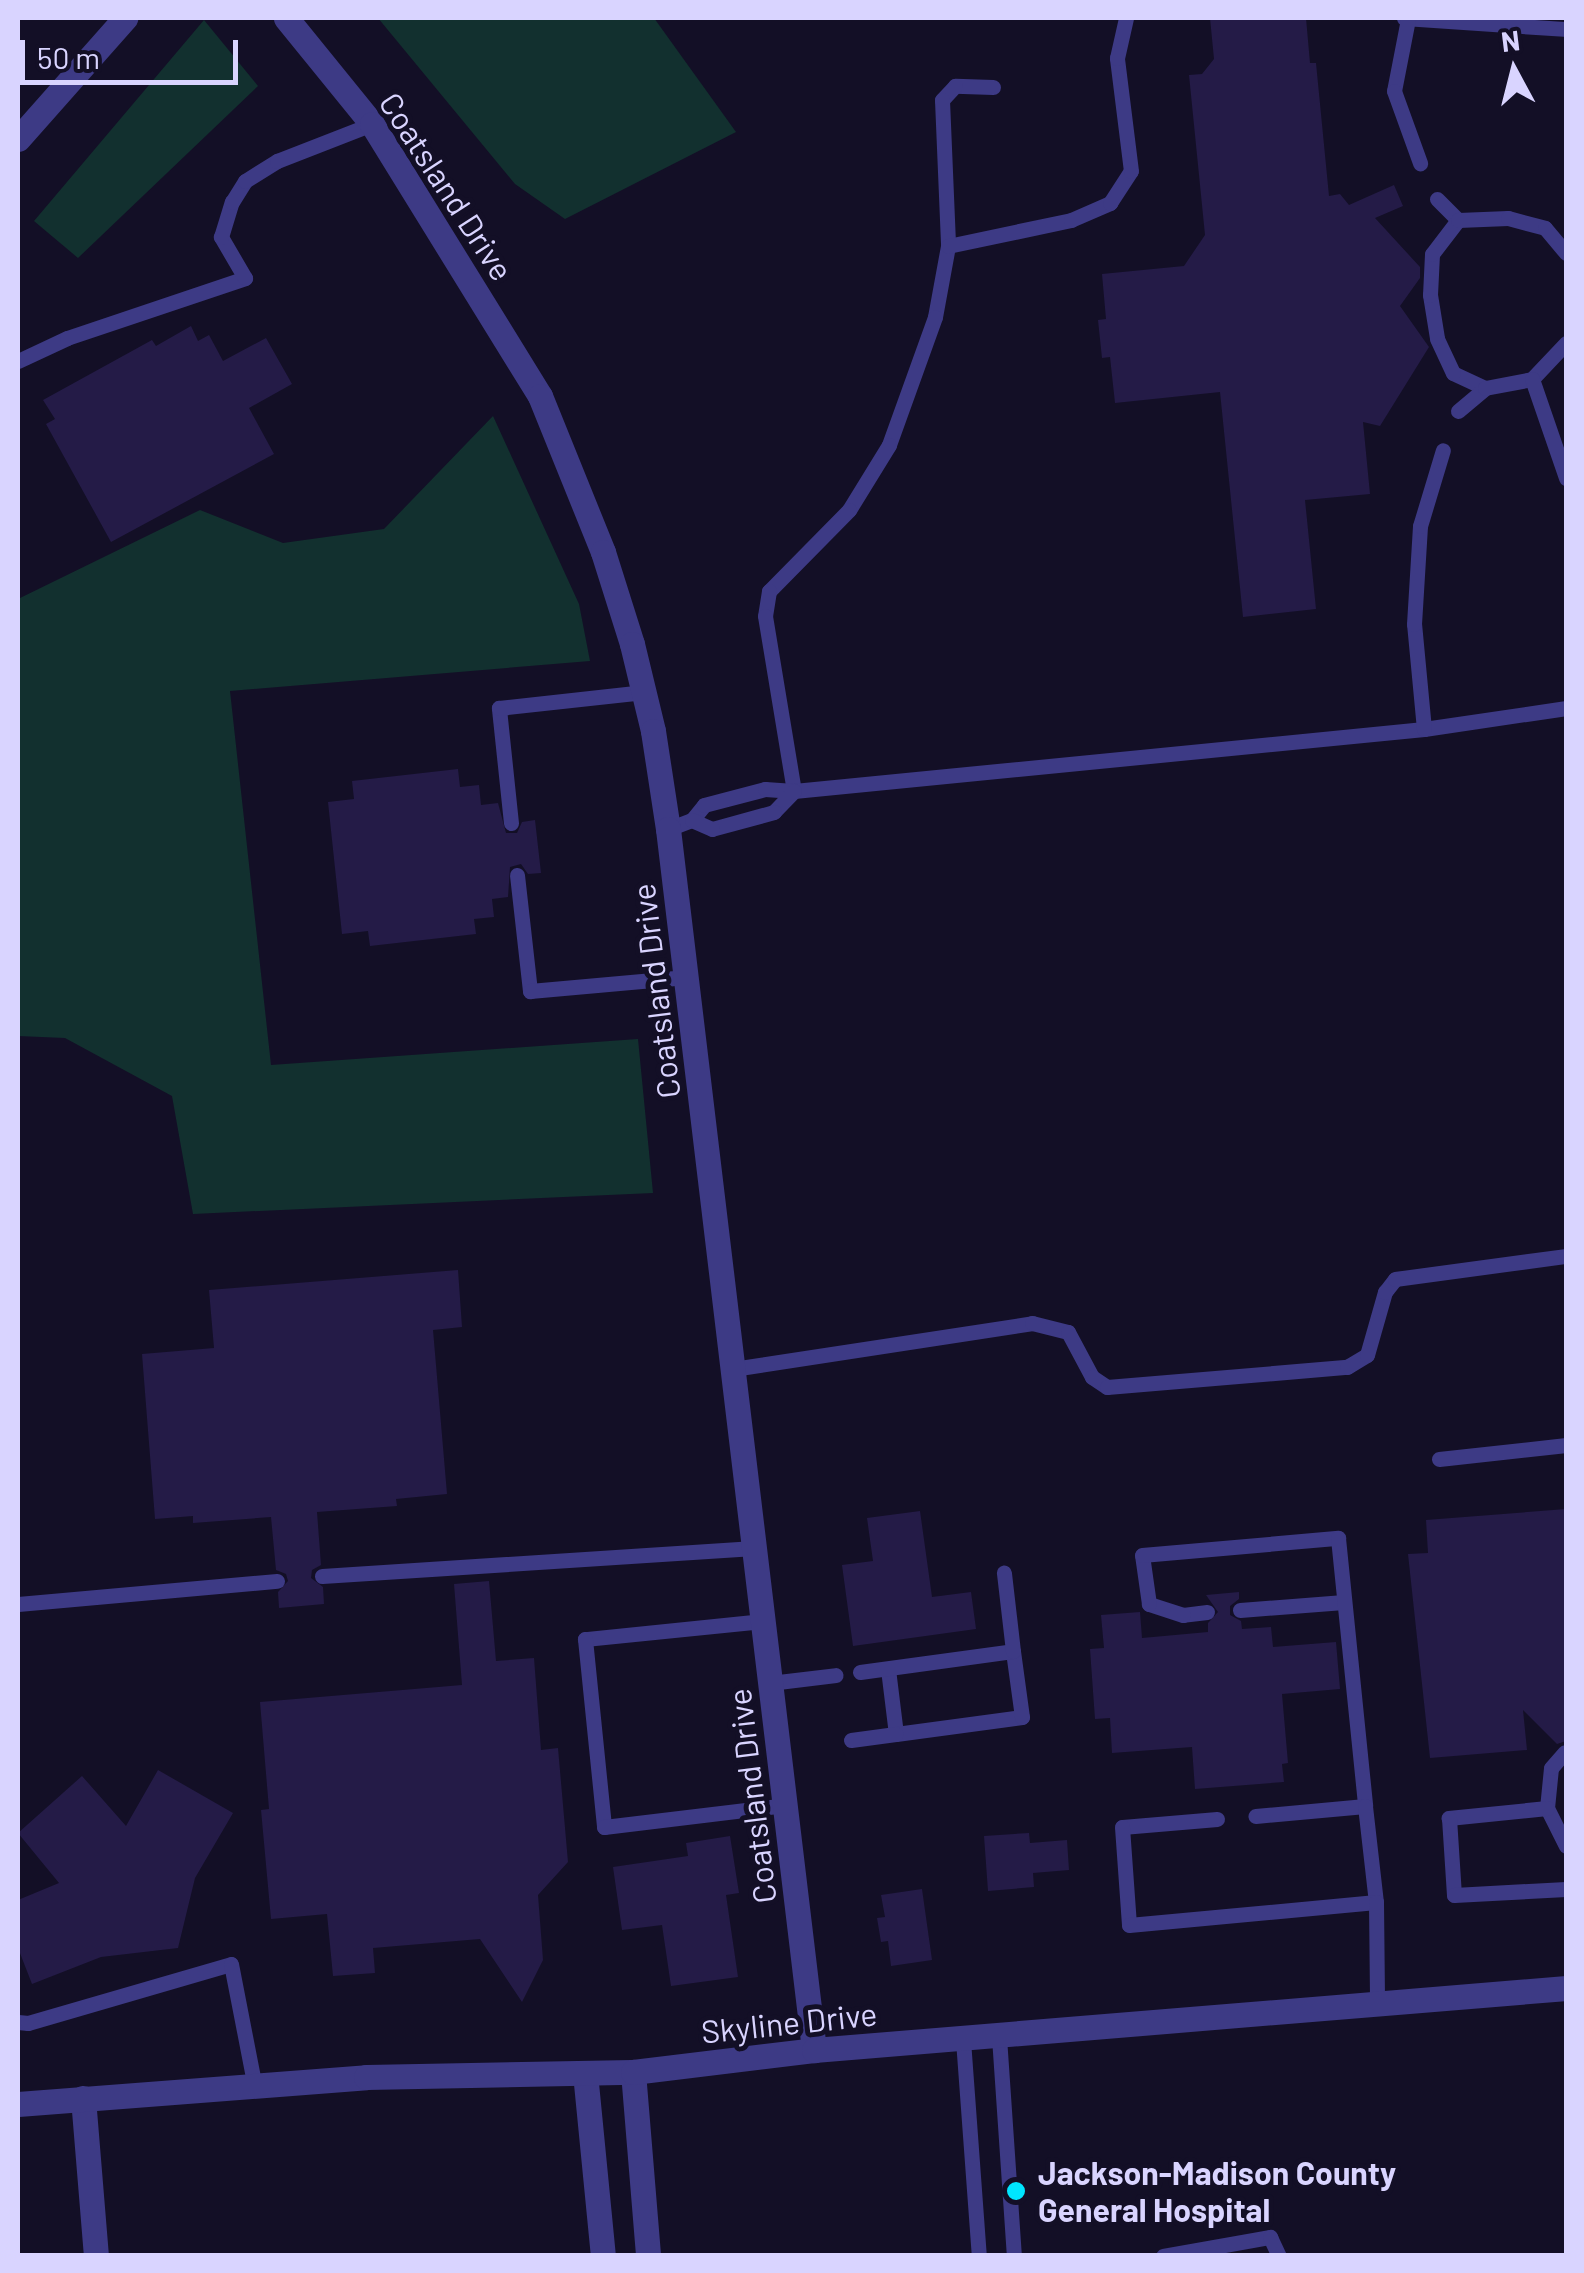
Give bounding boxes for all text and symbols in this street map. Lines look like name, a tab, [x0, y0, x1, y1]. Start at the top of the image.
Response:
scale bar	[25, 20, 242, 82]
north arrow	[1464, 20, 1564, 120]
text: N	[1499, 22, 1522, 58]
text: 50 m	[37, 39, 100, 75]
street label: Coatsland Drive	[372, 85, 522, 287]
street label: Coatsland Drive	[623, 881, 687, 1101]
street label: Coatsland Drive	[719, 1686, 783, 1906]
street label: Skyline Drive	[699, 1994, 879, 2050]
place label: Jackson-Madison County General Hospital	[1038, 2154, 1396, 2229]
marker: Jackson-Madison County General Hospital	[1003, 2178, 1029, 2204]

